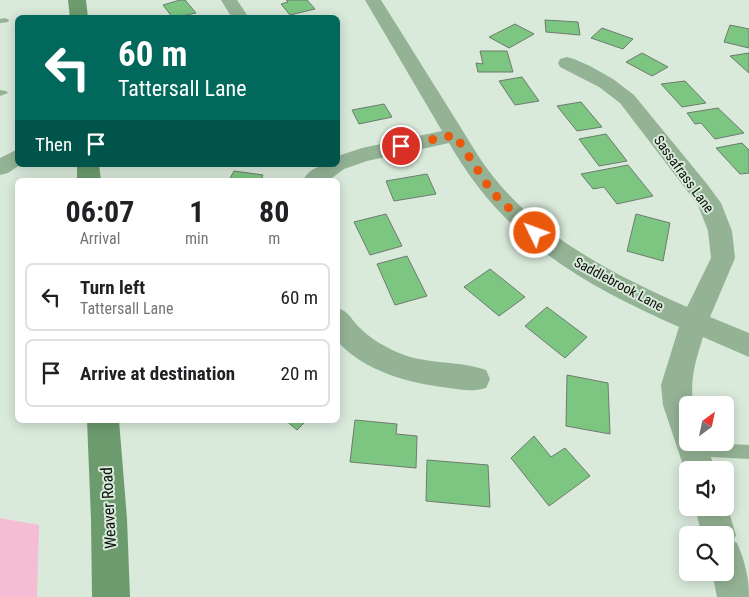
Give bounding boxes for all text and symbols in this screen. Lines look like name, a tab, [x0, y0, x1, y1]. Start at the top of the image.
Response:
text: 60 m	[118, 34, 187, 75]
icon: left	[35, 35, 100, 100]
text: Tattersall Lane	[118, 76, 247, 101]
pin	[380, 125, 422, 167]
icon: arrive	[82, 130, 110, 158]
icon: arrive	[387, 132, 415, 160]
street label: Sassafrass Lane	[651, 132, 718, 216]
text: Then	[35, 133, 72, 156]
text: 06:07	[66, 194, 134, 229]
text: 1	[189, 194, 204, 229]
text: 80	[259, 194, 289, 229]
position arrow	[508, 206, 560, 258]
text: Arrival	[80, 229, 120, 248]
text: min	[185, 229, 208, 248]
text: m	[268, 229, 280, 248]
street label: Saddlebrook Lane	[572, 254, 667, 314]
text: Turn left	[80, 276, 145, 299]
icon: left	[37, 283, 65, 311]
text: 60 m	[281, 286, 318, 309]
text: Tattersall Lane	[80, 299, 173, 318]
icon: arrive	[37, 359, 65, 387]
text: Arrive at destination	[80, 362, 235, 385]
text: 20 m	[281, 362, 318, 385]
north arrow	[679, 396, 734, 451]
map controls	[679, 396, 734, 581]
button: sound	[679, 461, 734, 516]
street label: Weaver Road	[97, 467, 120, 549]
button: search	[679, 526, 734, 581]

